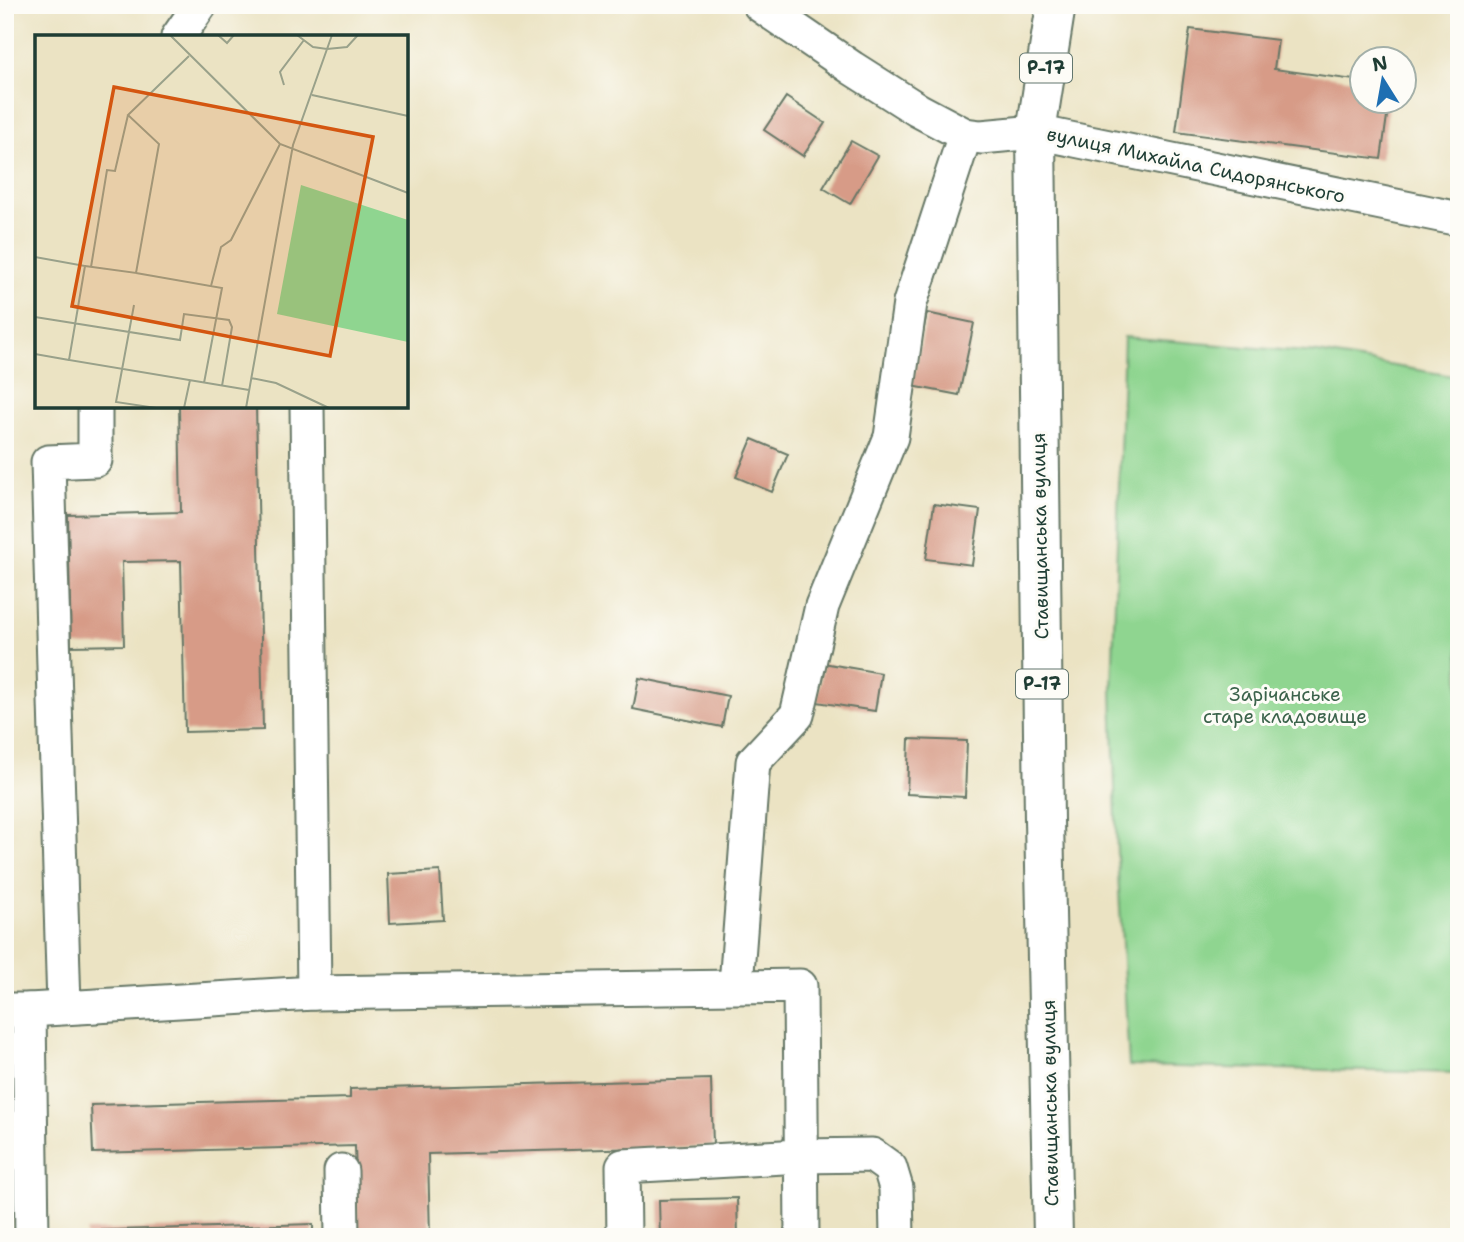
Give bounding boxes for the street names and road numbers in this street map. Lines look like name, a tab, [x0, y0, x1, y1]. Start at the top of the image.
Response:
road number: Р-17	[1020, 54, 1072, 82]
street label: вулиця Михайла Сидорянського	[1044, 121, 1348, 209]
street label: Ставищанська вулиця	[1026, 432, 1054, 640]
road number: Р-17	[1016, 670, 1068, 698]
street label: Ставищанська вулиця	[1036, 999, 1064, 1207]

